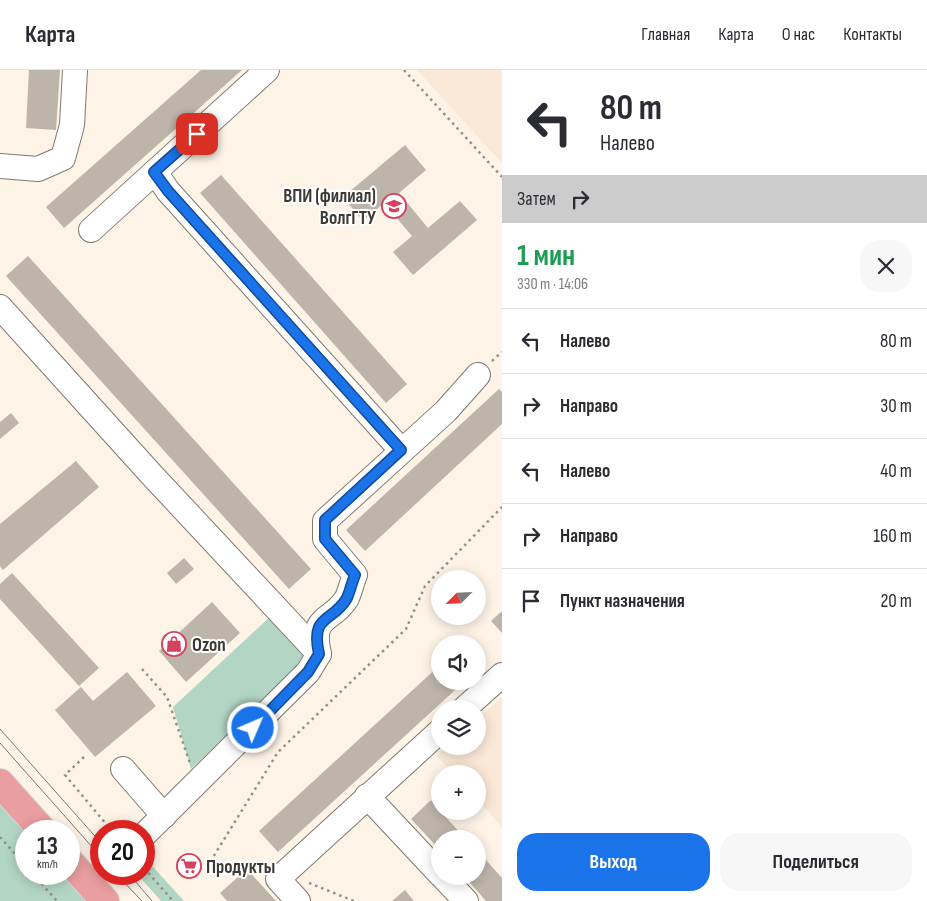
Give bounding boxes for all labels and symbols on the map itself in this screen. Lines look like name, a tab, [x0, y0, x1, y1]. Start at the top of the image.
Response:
pin	[176, 113, 218, 155]
place label: ВПИ (филиал) ВолгГТУ	[283, 185, 376, 230]
school or university icon: ВПИ (филиал) ВолгГТУ	[381, 193, 407, 219]
north arrow	[431, 570, 486, 625]
shop icon: Ozon	[161, 631, 187, 657]
place label: Ozon	[192, 634, 226, 657]
position arrow	[226, 701, 278, 753]
speed limit sign: 20	[90, 820, 155, 885]
supermarket icon: Продукты	[176, 853, 202, 879]
place label: Продукты	[206, 856, 275, 879]

